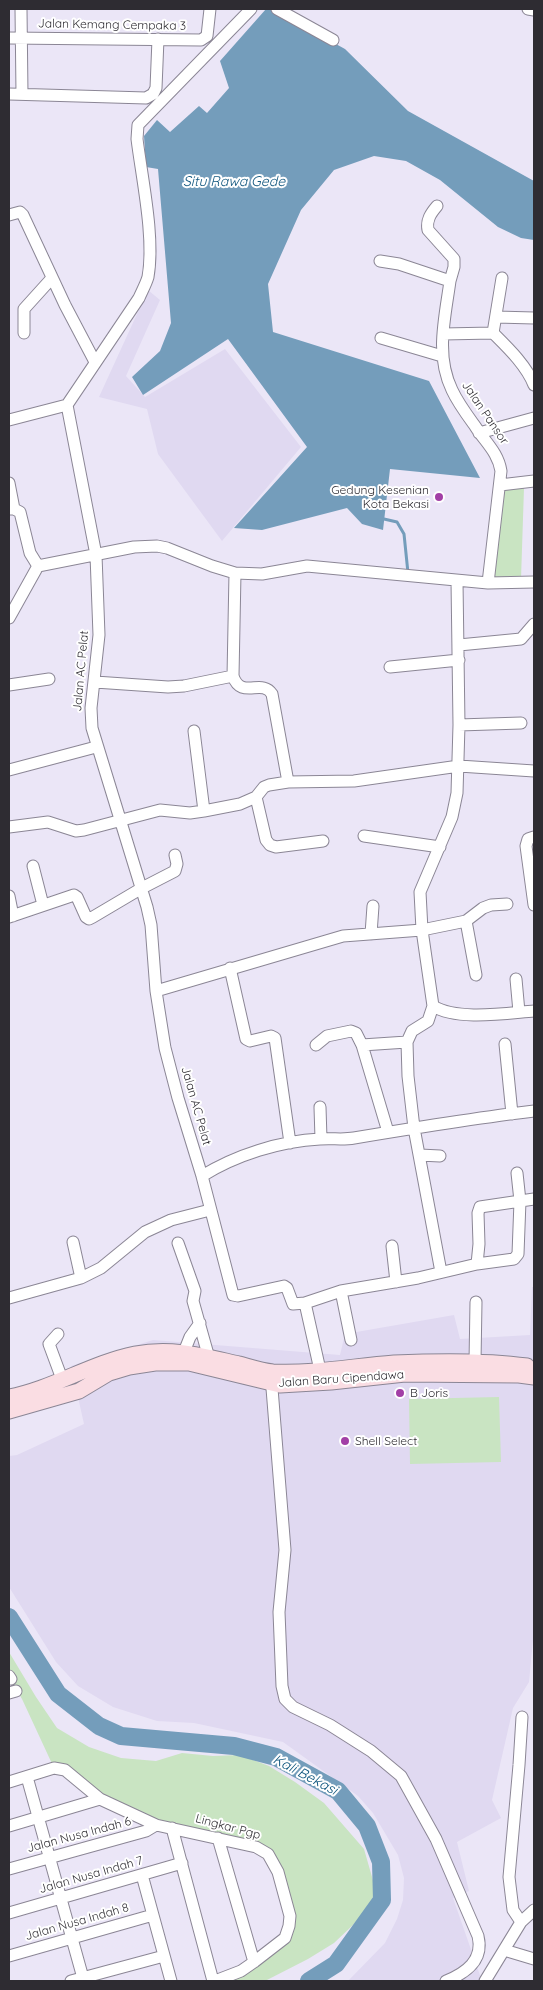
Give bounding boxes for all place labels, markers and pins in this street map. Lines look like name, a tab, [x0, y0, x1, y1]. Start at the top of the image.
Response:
place label: Gedung Kesenian Kota Bekasi	[331, 483, 429, 511]
marker: Gedung Kesenian Kota Bekasi	[433, 491, 445, 503]
place label: B Joris	[410, 1386, 448, 1400]
marker: B Joris	[394, 1387, 406, 1399]
place label: Shell Select	[355, 1434, 417, 1448]
marker: Shell Select	[339, 1435, 351, 1447]

